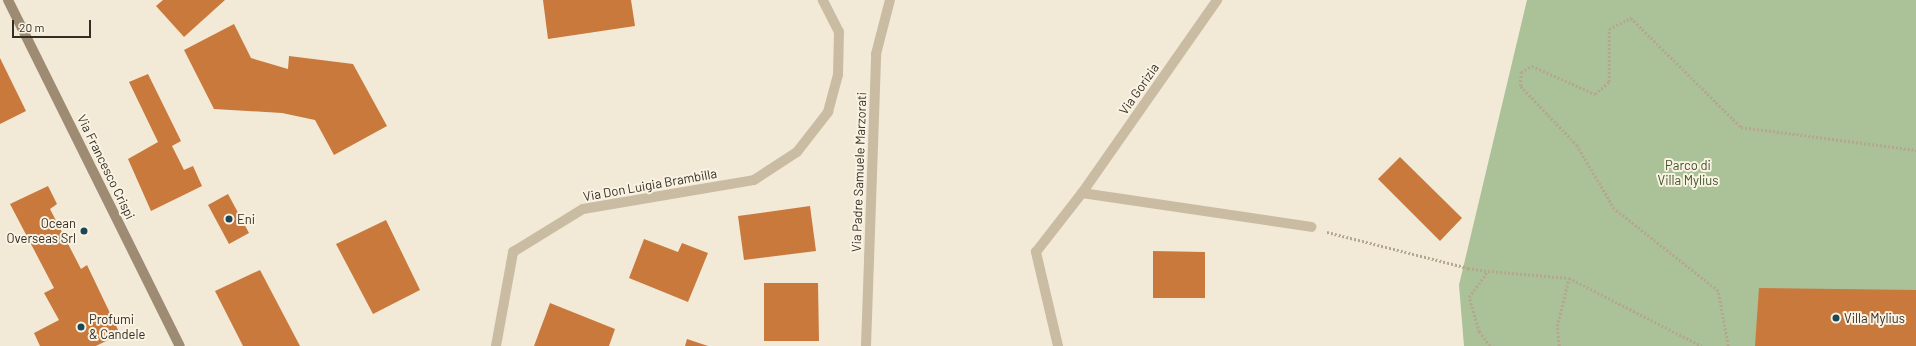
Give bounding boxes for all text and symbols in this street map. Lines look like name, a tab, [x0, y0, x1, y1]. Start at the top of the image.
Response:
scale bar	[14, 12, 93, 38]
text: 20 m	[19, 20, 45, 34]
street label: Via Gorizia	[1116, 60, 1162, 118]
street label: Via Padre Samuele Marzorati	[848, 92, 870, 252]
street label: Via Francesco Crispi	[74, 112, 138, 222]
park label: Parco di Villa Mylius	[1657, 158, 1719, 189]
street label: Via Don Luigia Brambilla	[582, 166, 718, 204]
place label: Eni	[237, 211, 255, 227]
marker: Eni	[224, 214, 234, 224]
place label: Ocean Overseas Srl	[6, 216, 76, 247]
marker: Ocean Overseas Srl	[79, 226, 89, 236]
place label: Villa Mylius	[1844, 310, 1905, 326]
place label: Profumi & Candele	[89, 312, 145, 343]
marker: Villa Mylius	[1831, 313, 1841, 323]
marker: Profumi & Candele	[76, 322, 86, 332]

